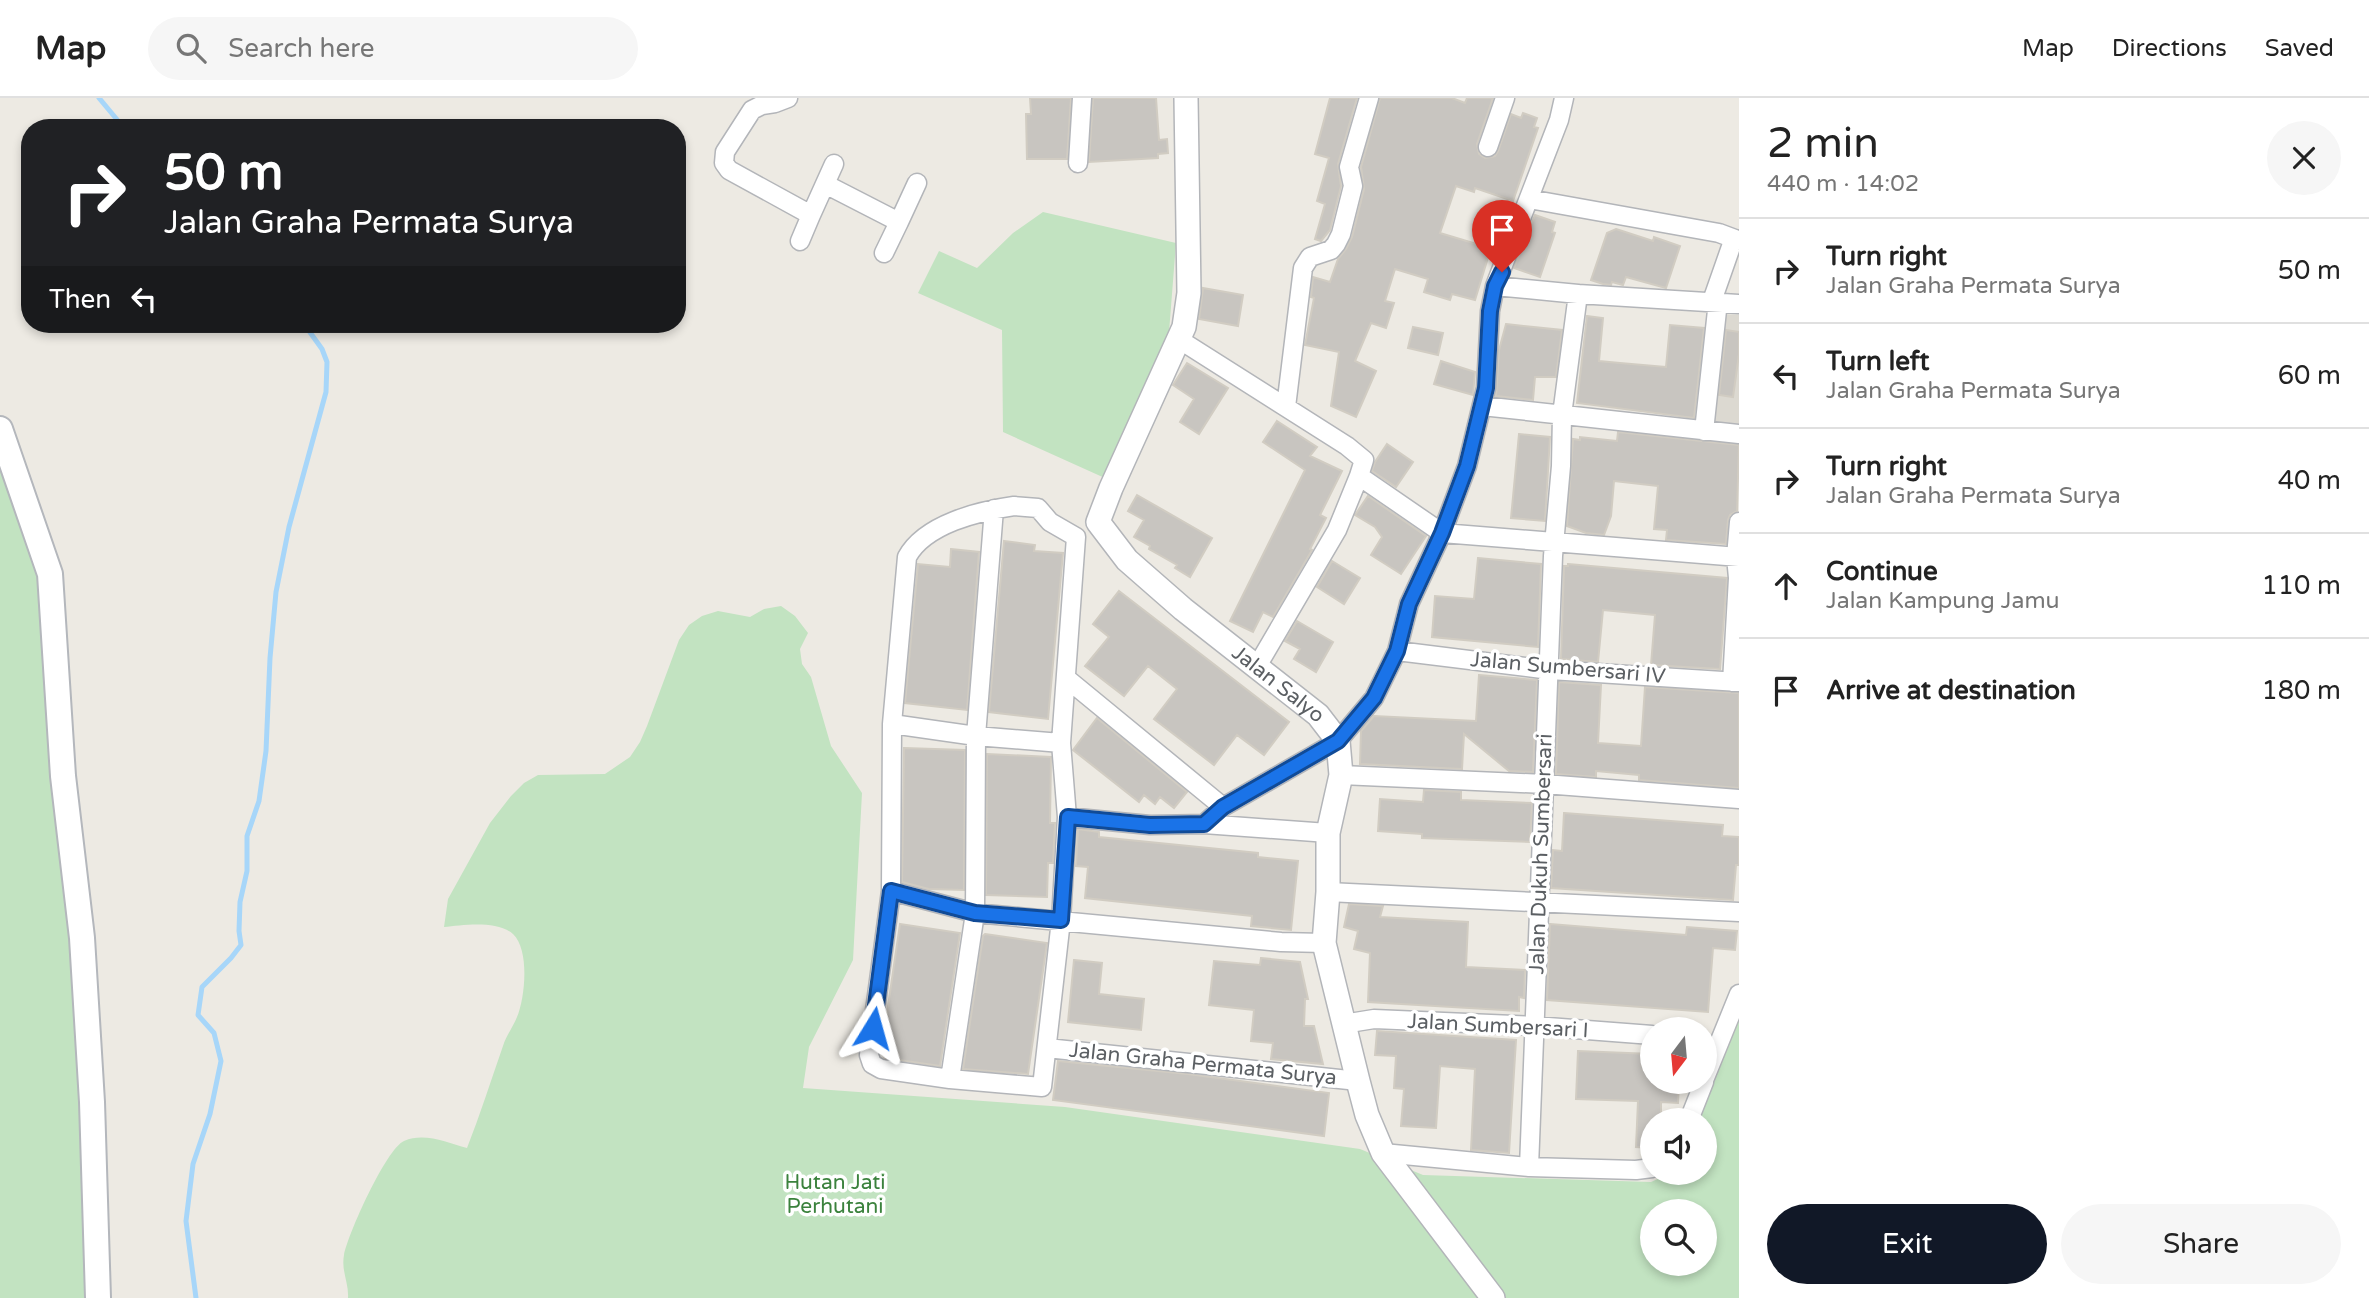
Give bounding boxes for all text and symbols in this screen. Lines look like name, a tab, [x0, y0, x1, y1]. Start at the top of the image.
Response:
search box	[148, 17, 638, 80]
text: Map	[35, 29, 106, 68]
icon: search	[172, 29, 210, 67]
text: Search here	[228, 33, 374, 64]
text: Map	[2022, 34, 2074, 63]
text: Directions	[2112, 34, 2227, 63]
text: Saved	[2265, 34, 2334, 63]
text: 2 min	[1767, 118, 1879, 169]
button: close	[2267, 121, 2341, 195]
text: 50 m	[164, 144, 283, 203]
icon: right	[49, 147, 140, 238]
text: 440 m · 14:02	[1767, 170, 1919, 198]
pin	[1472, 200, 1532, 272]
text: Jalan Graha Permata Surya	[164, 204, 574, 242]
icon: arrive	[1483, 211, 1521, 249]
text: Turn right	[1826, 241, 1947, 272]
icon: right	[1767, 252, 1805, 290]
text: 50 m	[2278, 255, 2341, 286]
text: Jalan Graha Permata Surya	[1826, 272, 2121, 300]
icon: left	[125, 280, 163, 318]
text: Then	[49, 284, 111, 315]
text: Turn left	[1826, 346, 1929, 377]
icon: left	[1767, 357, 1805, 395]
text: 60 m	[2278, 360, 2341, 391]
text: Jalan Graha Permata Surya	[1826, 377, 2121, 405]
text: Turn right	[1826, 451, 1947, 482]
icon: right	[1767, 462, 1805, 500]
text: 40 m	[2278, 465, 2341, 496]
text: Jalan Graha Permata Surya	[1826, 482, 2121, 510]
text: Continue	[1826, 556, 1938, 587]
icon: ahead	[1767, 567, 1805, 605]
text: 110 m	[2261, 570, 2341, 601]
text: Jalan Kampung Jamu	[1826, 587, 2059, 615]
street label: Jalan Salyo	[1227, 640, 1330, 728]
street label: Jalan Sumbersari IV	[1469, 647, 1667, 689]
icon: arrive	[1767, 672, 1805, 710]
text: Arrive at destination	[1826, 675, 2076, 706]
text: 180 m	[2261, 675, 2341, 706]
street label: Jalan Dukuh Sumbersari	[1524, 733, 1558, 975]
position arrow	[836, 991, 910, 1065]
street label: Jalan Sumbersari I	[1407, 1009, 1589, 1043]
north arrow	[1640, 1017, 1717, 1094]
map controls	[1640, 1017, 1717, 1276]
street label: Jalan Graha Permata Surya	[1068, 1038, 1338, 1090]
button: sound	[1640, 1108, 1717, 1185]
park label: Hutan Jati Perhutani	[784, 1170, 886, 1219]
button: search	[1640, 1199, 1717, 1276]
button: Exit	[1767, 1204, 2047, 1284]
button: Share	[2061, 1204, 2341, 1284]

